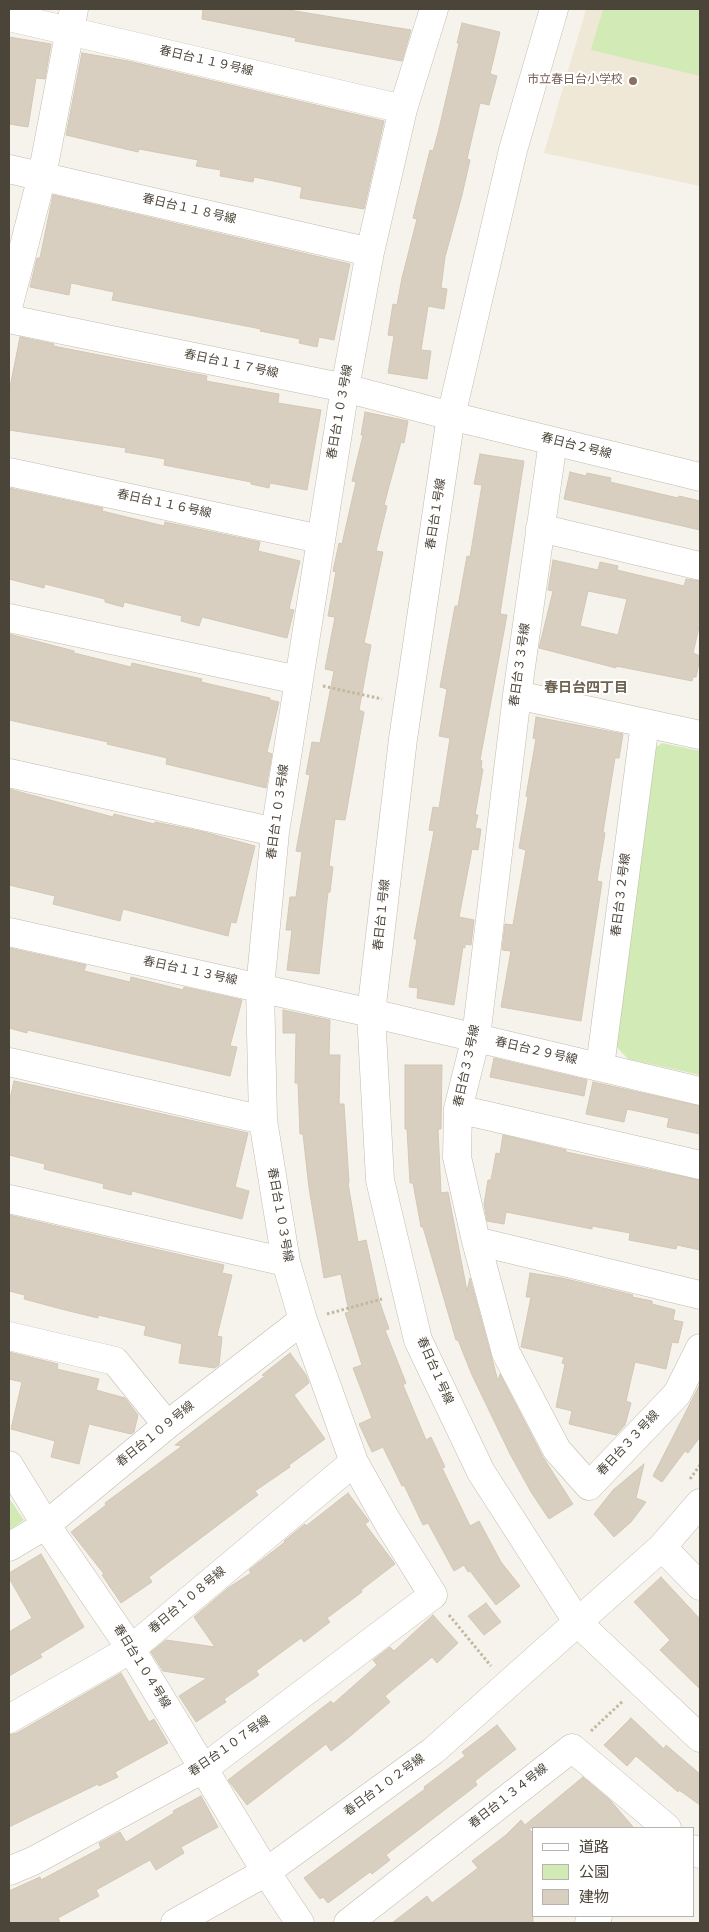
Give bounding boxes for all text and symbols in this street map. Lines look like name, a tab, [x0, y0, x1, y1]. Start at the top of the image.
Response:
street label: 春日台１１９号線	[158, 44, 254, 80]
place label: 市立春日台小学校	[527, 74, 623, 88]
marker: 市立春日台小学校	[627, 75, 639, 87]
street label: 春日台１１８号線	[141, 192, 237, 228]
street label: 春日台１１７号線	[183, 348, 279, 382]
street label: 春日台１０３号線	[326, 363, 356, 461]
street label: 春日台２号線	[539, 431, 613, 463]
street label: 春日台１号線	[424, 477, 450, 551]
street label: 春日台１１６号線	[116, 488, 212, 522]
street label: 春日台３３号線	[508, 622, 534, 708]
district label: 春日台四丁目	[544, 681, 628, 697]
street label: 春日台１０３号線	[265, 763, 293, 861]
street label: 春日台３２号線	[610, 852, 634, 938]
street label: 春日台１号線	[372, 878, 394, 952]
street label: 春日台１１３号線	[142, 955, 238, 989]
street label: 春日台３３号線	[452, 1023, 484, 1109]
street label: 春日台２９号線	[493, 1036, 579, 1068]
street label: 春日台１０３号線	[264, 1166, 294, 1264]
street label: 春日台１号線	[413, 1335, 455, 1407]
street label: 春日台１０９号線	[114, 1399, 198, 1471]
street label: 春日台３３号線	[595, 1408, 663, 1480]
street label: 春日台１０８号線	[147, 1565, 229, 1637]
street label: 春日台１０４号線	[109, 1622, 173, 1712]
street label: 春日台１０７号線	[187, 1714, 273, 1780]
street label: 春日台１０２号線	[342, 1752, 428, 1820]
street label: 春日台１３４号線	[467, 1762, 551, 1832]
legend	[532, 1827, 694, 1917]
text: 道路	[579, 1839, 609, 1858]
text: 公園	[579, 1864, 609, 1883]
text: 建物	[579, 1889, 609, 1908]

